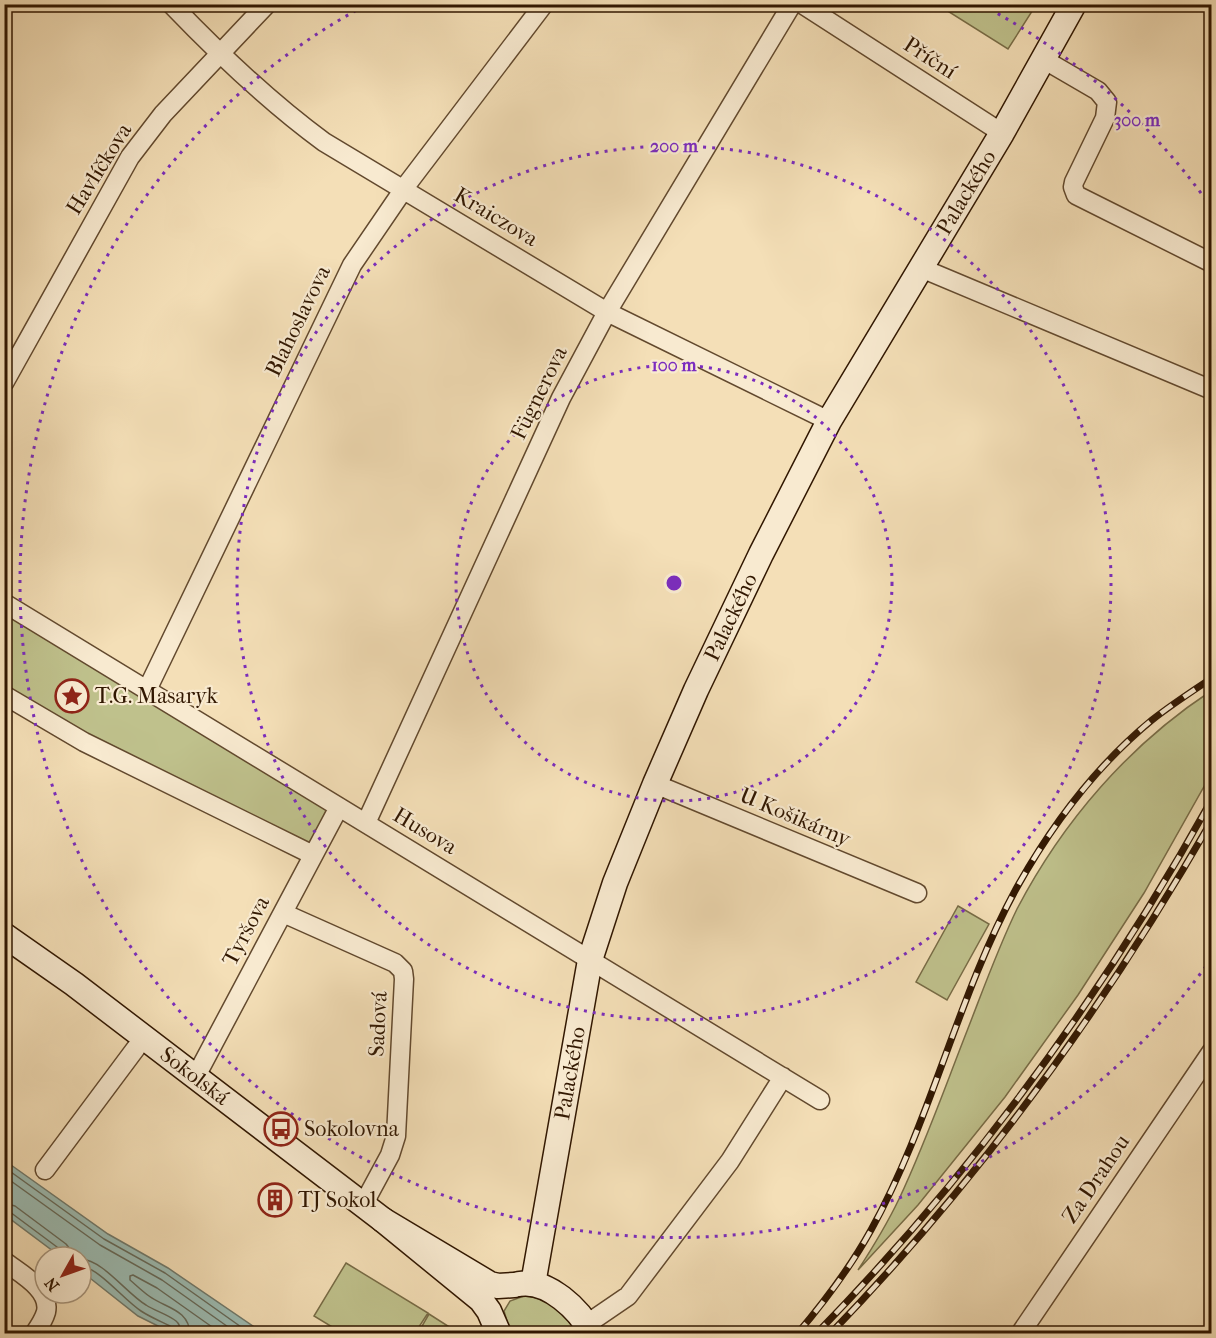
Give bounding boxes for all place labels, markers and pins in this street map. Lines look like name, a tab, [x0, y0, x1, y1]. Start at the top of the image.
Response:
centre of rings	[664, 573, 684, 593]
place icon: T.G. Masaryk	[54, 678, 90, 714]
place label: T.G. Masaryk	[95, 683, 219, 709]
bus stop icon: Sokolovna	[263, 1111, 299, 1147]
place label: Sokolovna	[304, 1116, 400, 1142]
building icon: TJ Sokol	[257, 1182, 293, 1218]
place label: TJ Sokol	[298, 1187, 376, 1213]

